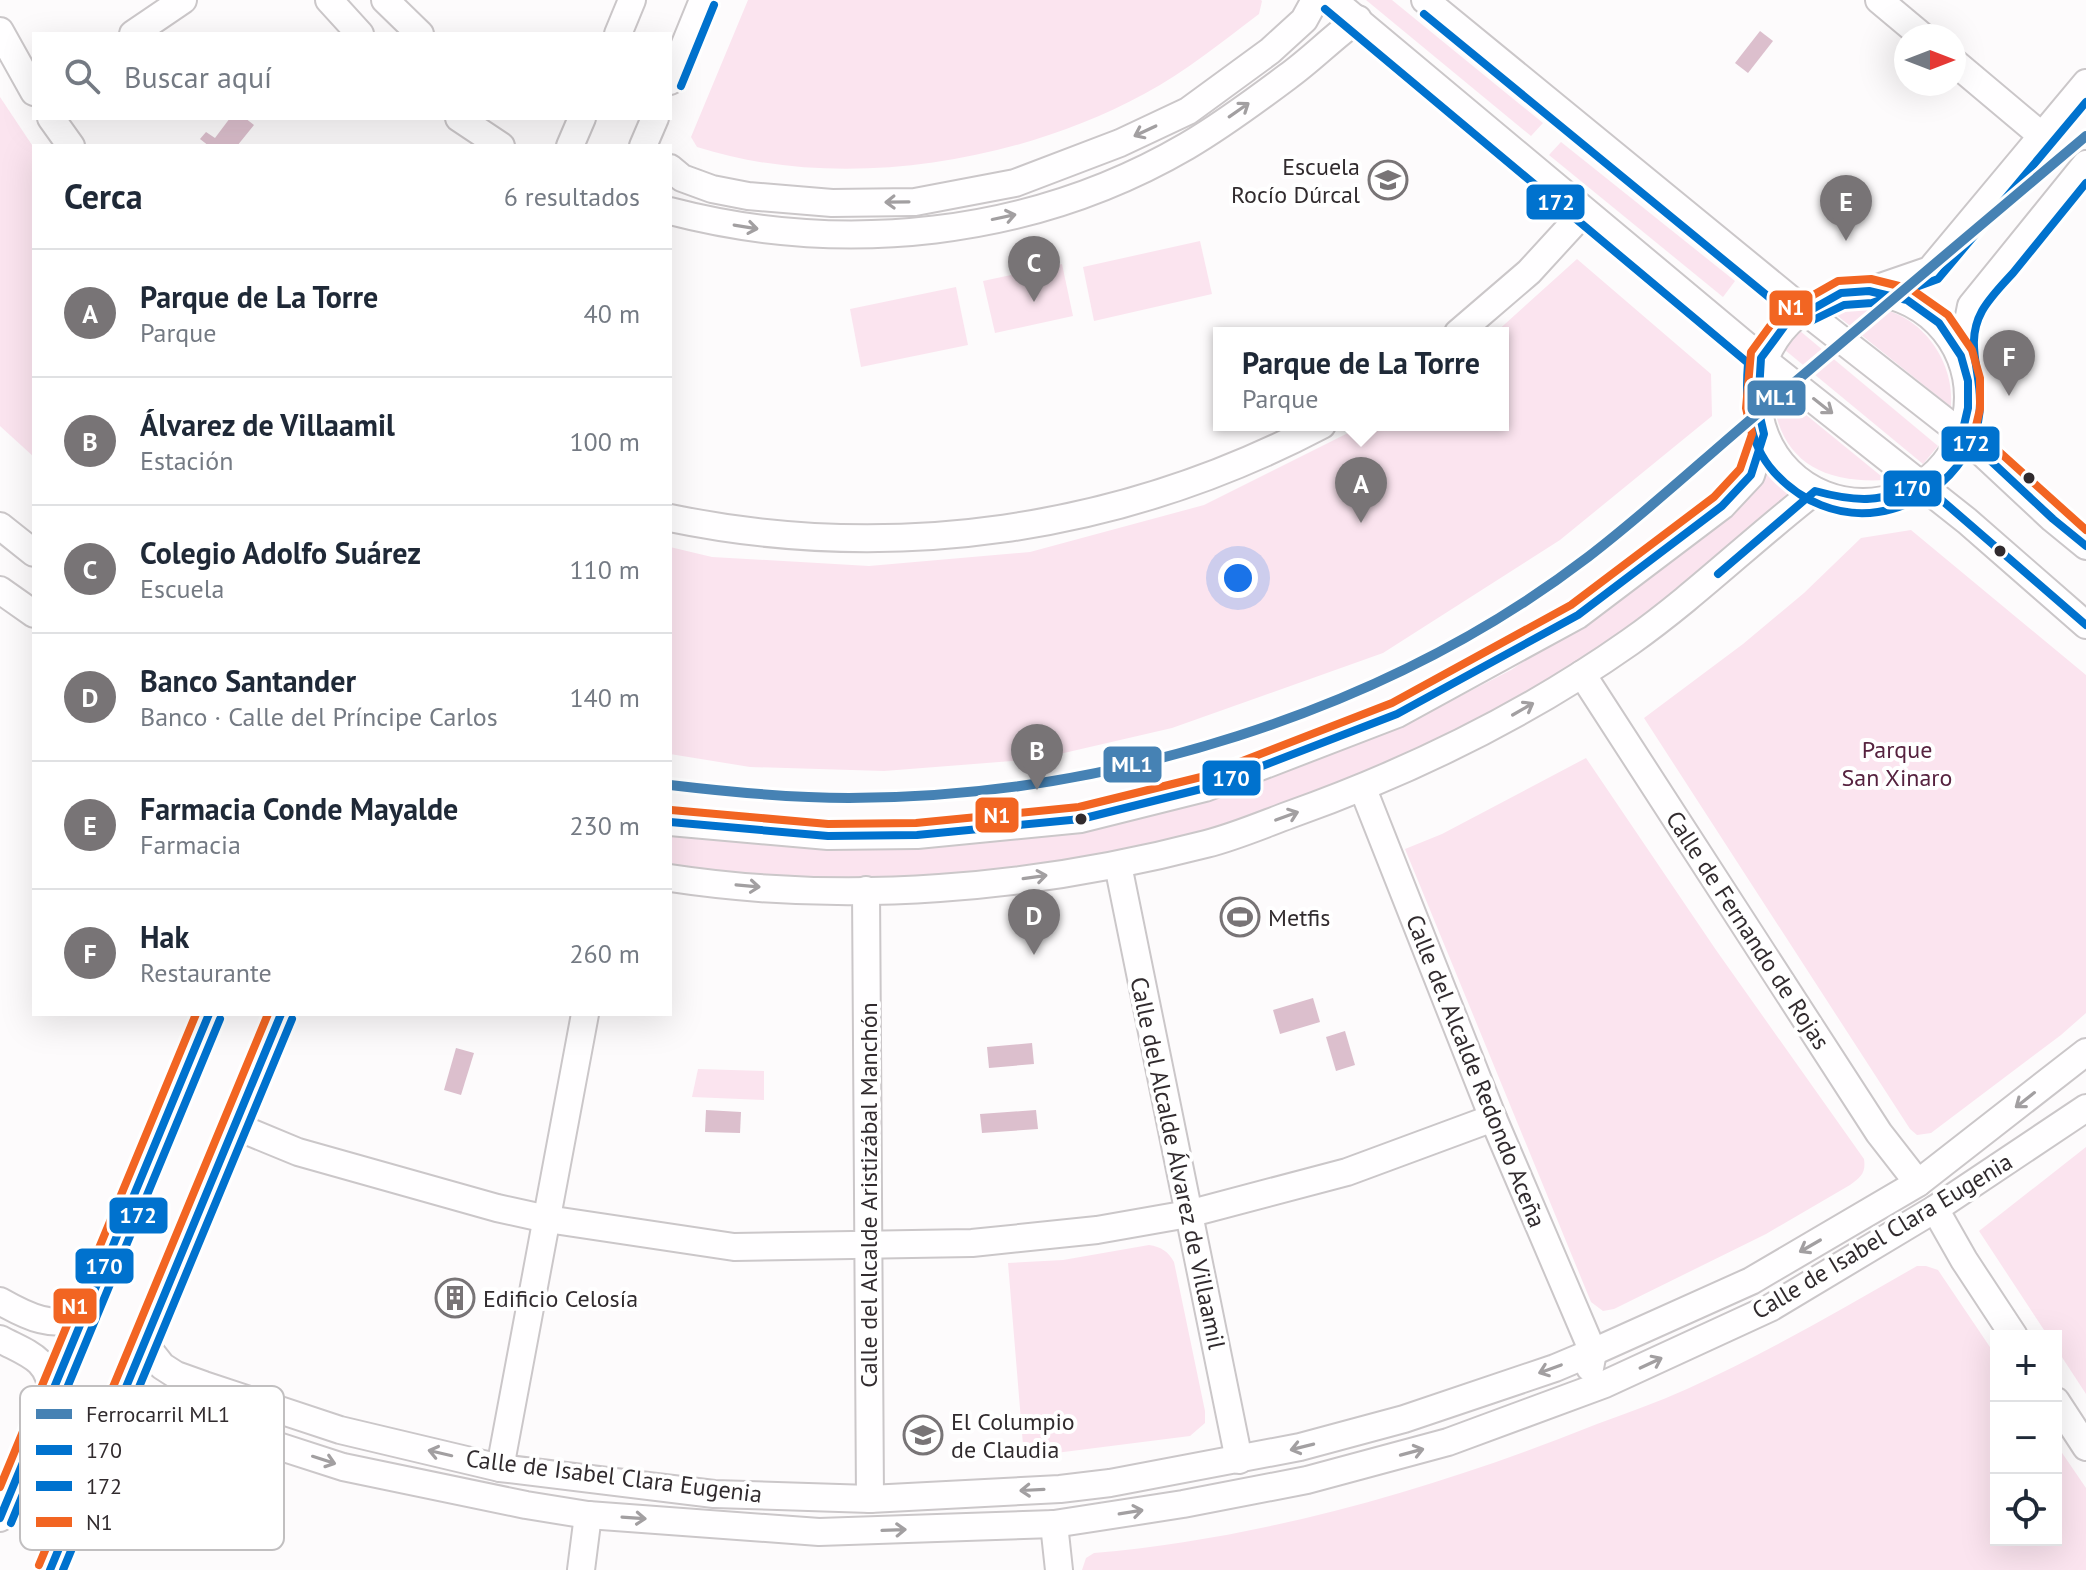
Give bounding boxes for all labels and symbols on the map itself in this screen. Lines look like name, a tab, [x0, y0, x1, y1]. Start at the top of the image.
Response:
north arrow	[1894, 24, 1966, 96]
one-way arrow	[1228, 102, 1250, 118]
one-way arrow	[1133, 124, 1157, 139]
place label: Escuela Rocío Dúrcal	[1231, 151, 1360, 210]
school or university icon: Escuela Rocío Dúrcal	[1367, 159, 1409, 201]
pin: E	[1820, 175, 1872, 241]
line badge: 172	[1525, 183, 1586, 221]
text: 172	[1537, 188, 1575, 216]
one-way arrow	[884, 194, 911, 210]
one-way arrow	[991, 209, 1017, 224]
one-way arrow	[733, 220, 758, 235]
pin: C	[1008, 236, 1060, 302]
line badge: N1	[1768, 289, 1814, 327]
text: N1	[1778, 293, 1804, 321]
pin: F	[1983, 330, 2035, 396]
line badge: ML1	[1746, 379, 1807, 417]
text: ML1	[1755, 383, 1797, 411]
one-way arrow	[1812, 397, 1833, 415]
line badge: 172	[1940, 425, 2001, 463]
text: 172	[1952, 429, 1990, 457]
pin: A	[1335, 457, 1387, 523]
line badge: 170	[1882, 469, 1943, 508]
unlabelled marker	[2021, 470, 2037, 486]
text: 170	[1893, 474, 1931, 502]
unlabelled marker	[1992, 543, 2008, 559]
your location	[1218, 558, 1258, 598]
one-way arrow	[1511, 701, 1534, 717]
pin: B	[1011, 724, 1063, 790]
park label: Parque San Xinaro	[1842, 734, 1952, 793]
line badge: ML1	[1102, 745, 1163, 784]
text: ML1	[1111, 750, 1153, 778]
line badge: 170	[1201, 759, 1262, 797]
text: 170	[1212, 764, 1250, 792]
line badge: N1	[974, 796, 1020, 834]
text: N1	[984, 801, 1010, 829]
street label: Calle de Fernando de Rojas	[1659, 805, 1837, 1055]
one-way arrow	[1274, 808, 1298, 822]
unlabelled marker	[1073, 811, 1089, 827]
one-way arrow	[1021, 869, 1048, 884]
one-way arrow	[734, 879, 761, 894]
pin: D	[1008, 889, 1060, 955]
sports icon: Metfis	[1219, 896, 1261, 938]
place label: Metfis	[1268, 902, 1330, 933]
street label: Calle del Alcalde Redondo Aceña	[1399, 910, 1553, 1232]
street label: Calle del Alcalde Álvarez de Villaamil	[1123, 974, 1233, 1352]
street label: Calle del Alcalde Aristizábal Manchón	[853, 1002, 884, 1388]
one-way arrow	[2015, 1092, 2036, 1109]
street label: Calle de Isabel Clara Eugenia	[1746, 1146, 2018, 1326]
line badge: 172	[108, 1196, 169, 1235]
text: 172	[119, 1201, 157, 1229]
one-way arrow	[1799, 1238, 1822, 1254]
line badge: 170	[74, 1247, 135, 1285]
text: 170	[85, 1252, 123, 1280]
building icon: Edificio Celosía	[434, 1277, 476, 1319]
place label: Edificio Celosía	[483, 1283, 638, 1314]
line badge: N1	[52, 1287, 98, 1325]
text: N1	[62, 1292, 88, 1320]
one-way arrow	[1639, 1355, 1663, 1370]
one-way arrow	[1538, 1363, 1563, 1377]
legend	[20, 1386, 284, 1550]
text: Ferrocarril ML1	[86, 1400, 230, 1428]
place label: El Columpio de Claudia	[951, 1406, 1075, 1465]
school or university icon: El Columpio de Claudia	[902, 1414, 944, 1456]
text: 170	[86, 1436, 122, 1464]
one-way arrow	[1290, 1440, 1315, 1455]
street label: Calle de Isabel Clara Eugenia	[464, 1442, 764, 1510]
one-way arrow	[1399, 1443, 1425, 1458]
one-way arrow	[428, 1445, 453, 1460]
one-way arrow	[311, 1454, 336, 1469]
text: 172	[86, 1472, 122, 1500]
one-way arrow	[1020, 1483, 1046, 1498]
one-way arrow	[1118, 1504, 1143, 1519]
text: N1	[86, 1508, 113, 1536]
one-way arrow	[620, 1511, 647, 1526]
one-way arrow	[880, 1522, 907, 1537]

